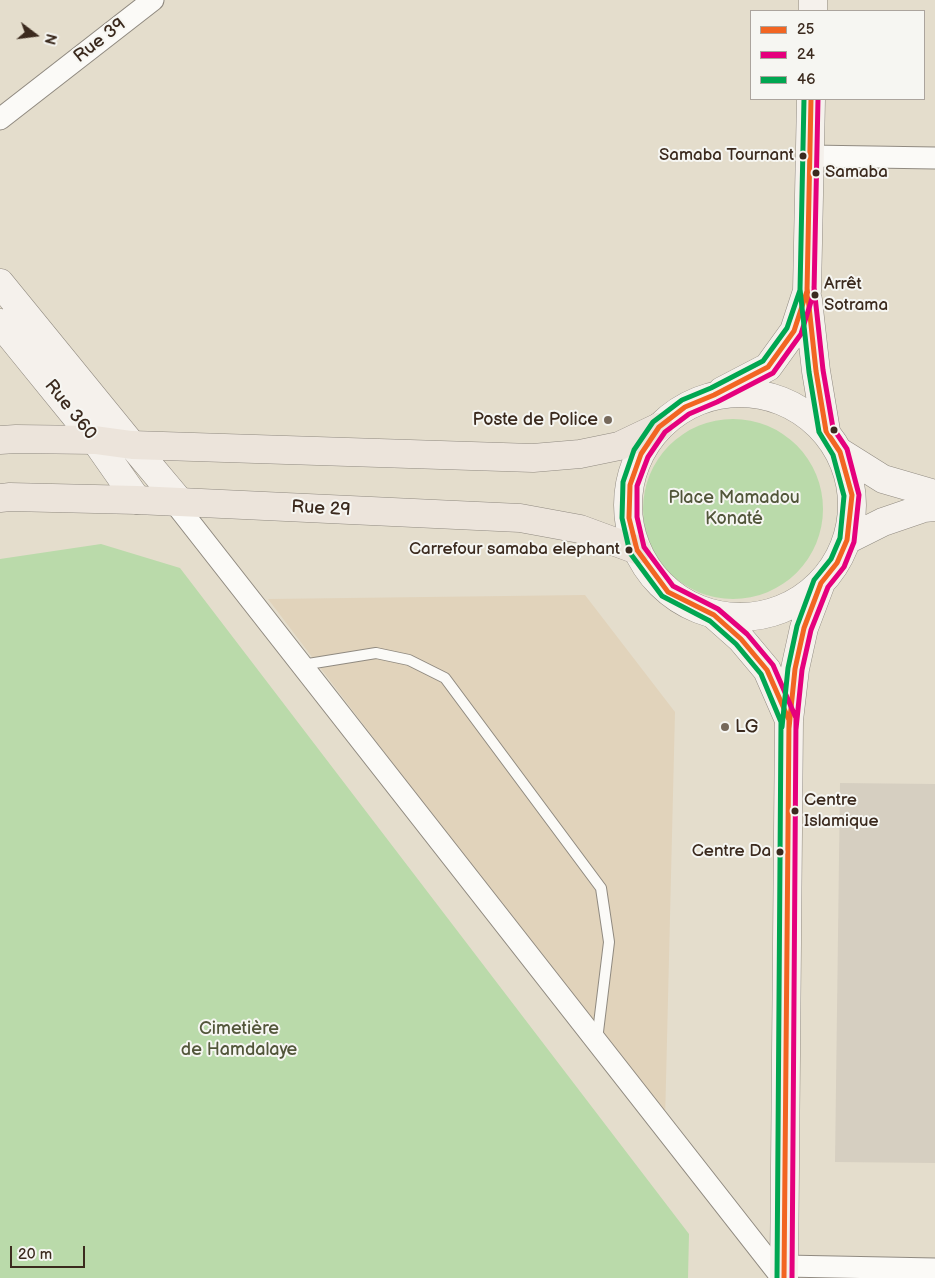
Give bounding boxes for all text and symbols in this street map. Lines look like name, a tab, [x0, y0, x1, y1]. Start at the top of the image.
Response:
north arrow	[10, 10, 60, 60]
legend	[750, 10, 925, 100]
street label: Rue 39	[70, 14, 130, 68]
text: 25	[797, 20, 814, 39]
text: N	[40, 32, 60, 46]
text: 24	[797, 45, 815, 64]
text: 46	[797, 70, 815, 89]
place label: Samaba Tournant	[659, 146, 794, 166]
marker: Samaba Tournant	[798, 151, 808, 161]
place label: Samaba	[825, 163, 888, 183]
marker: Samaba	[811, 168, 821, 178]
place label: Arrêt Sotrama	[824, 275, 888, 315]
marker: Arrêt Sotrama	[810, 290, 820, 300]
street label: Rue 360	[39, 376, 101, 444]
place label: Poste de Police	[473, 409, 598, 431]
marker: Poste de Police	[602, 414, 614, 426]
unlabelled marker	[829, 425, 839, 435]
park label: Place Mamadou Konaté	[668, 487, 800, 530]
street label: Rue 29	[291, 497, 351, 521]
place label: Carrefour samaba elephant	[409, 540, 620, 560]
marker: Carrefour samaba elephant	[624, 545, 634, 555]
place label: LG	[735, 716, 758, 738]
marker: LG	[719, 721, 731, 733]
place label: Centre Islamique	[804, 791, 878, 831]
marker: Centre Islamique	[790, 806, 800, 816]
place label: Centre Da	[692, 842, 771, 862]
marker: Centre Da	[775, 847, 785, 857]
park label: Cimetière de Hamdalaye	[181, 1018, 297, 1060]
scale bar	[12, 1236, 88, 1268]
text: 20 m	[18, 1245, 52, 1264]

